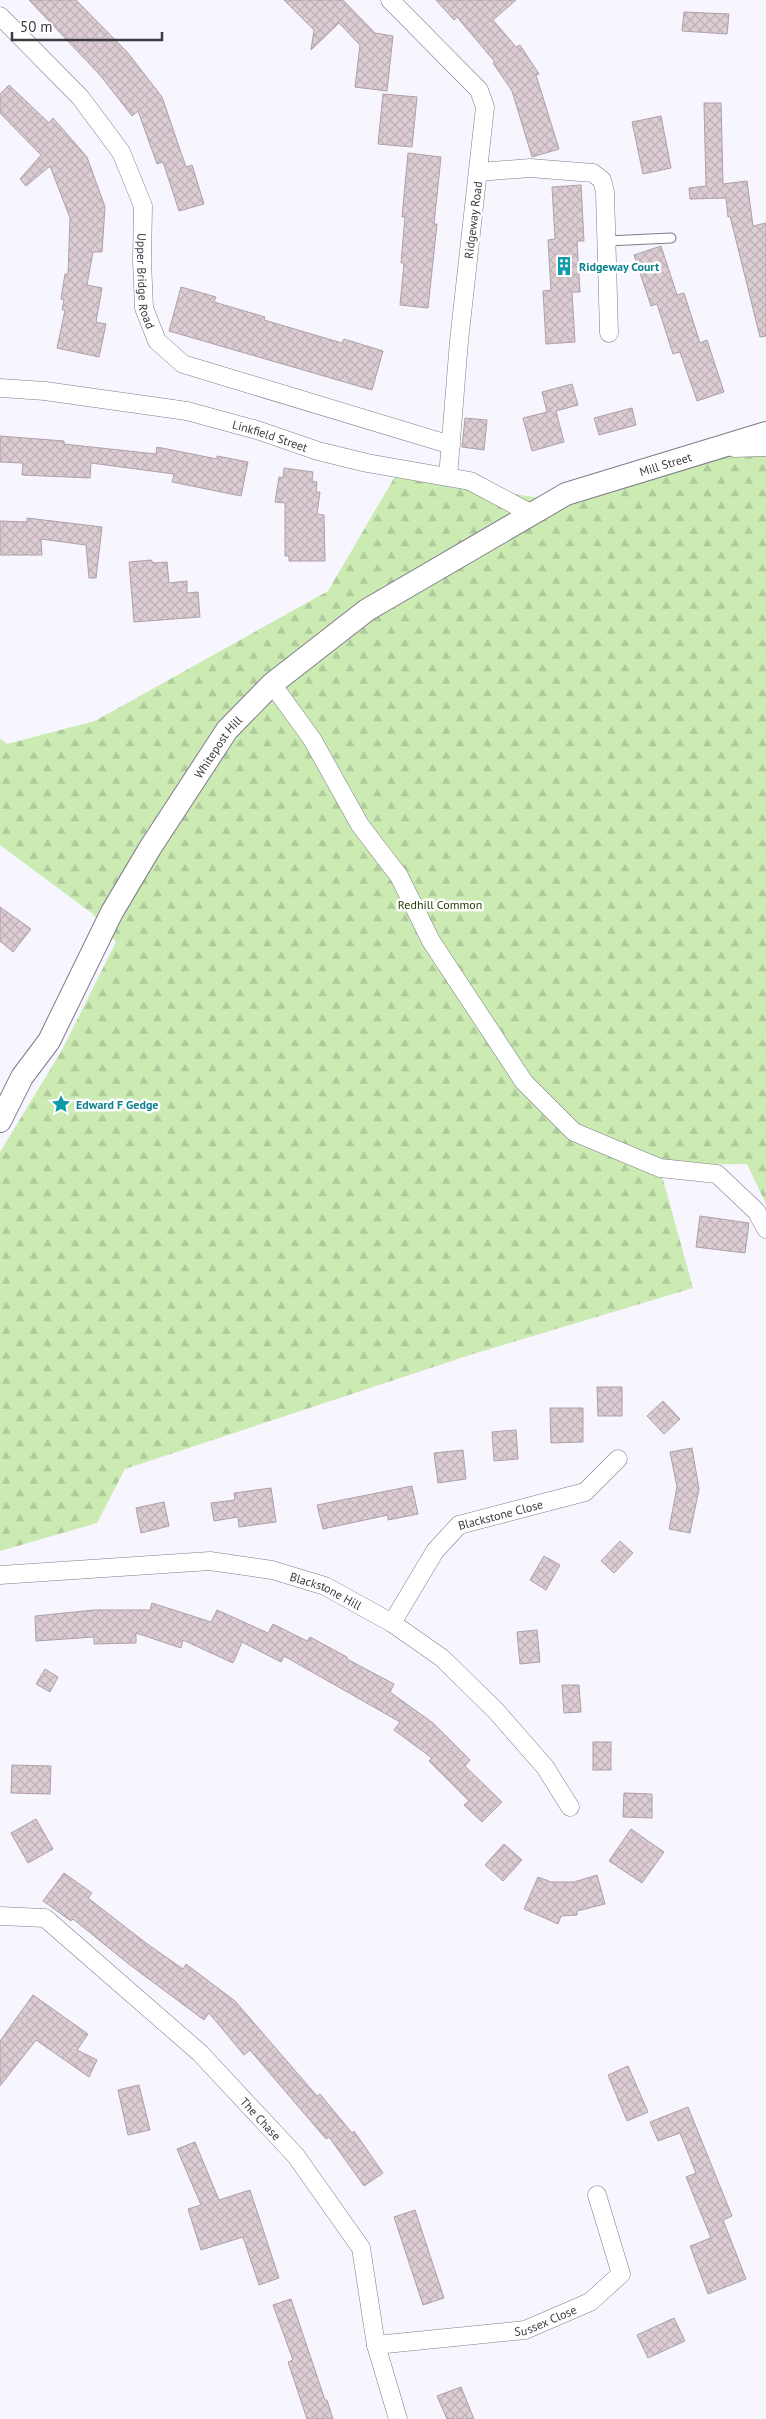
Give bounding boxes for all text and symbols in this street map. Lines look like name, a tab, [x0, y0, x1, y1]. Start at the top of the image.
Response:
scale bar	[12, 10, 162, 42]
text: 50 m	[20, 17, 53, 36]
street label: Ridgeway Road	[461, 180, 485, 260]
street label: Upper Bridge Road	[134, 233, 159, 331]
building icon: Ridgeway Court	[553, 255, 575, 277]
place label: Ridgeway Court	[579, 259, 660, 274]
street label: Linkfield Street	[231, 416, 310, 454]
street label: Mill Street	[637, 449, 693, 479]
street label: Whitepost Hill	[190, 712, 245, 781]
park label: Redhill Common	[398, 897, 482, 912]
place icon: Edward F Gedge	[50, 1093, 72, 1115]
place label: Edward F Gedge	[76, 1097, 158, 1112]
street label: Blackstone Close	[456, 1496, 544, 1532]
street label: Blackstone Hill	[288, 1568, 365, 1613]
street label: The Chase	[237, 2094, 285, 2143]
street label: Sussex Close	[514, 2301, 579, 2339]

